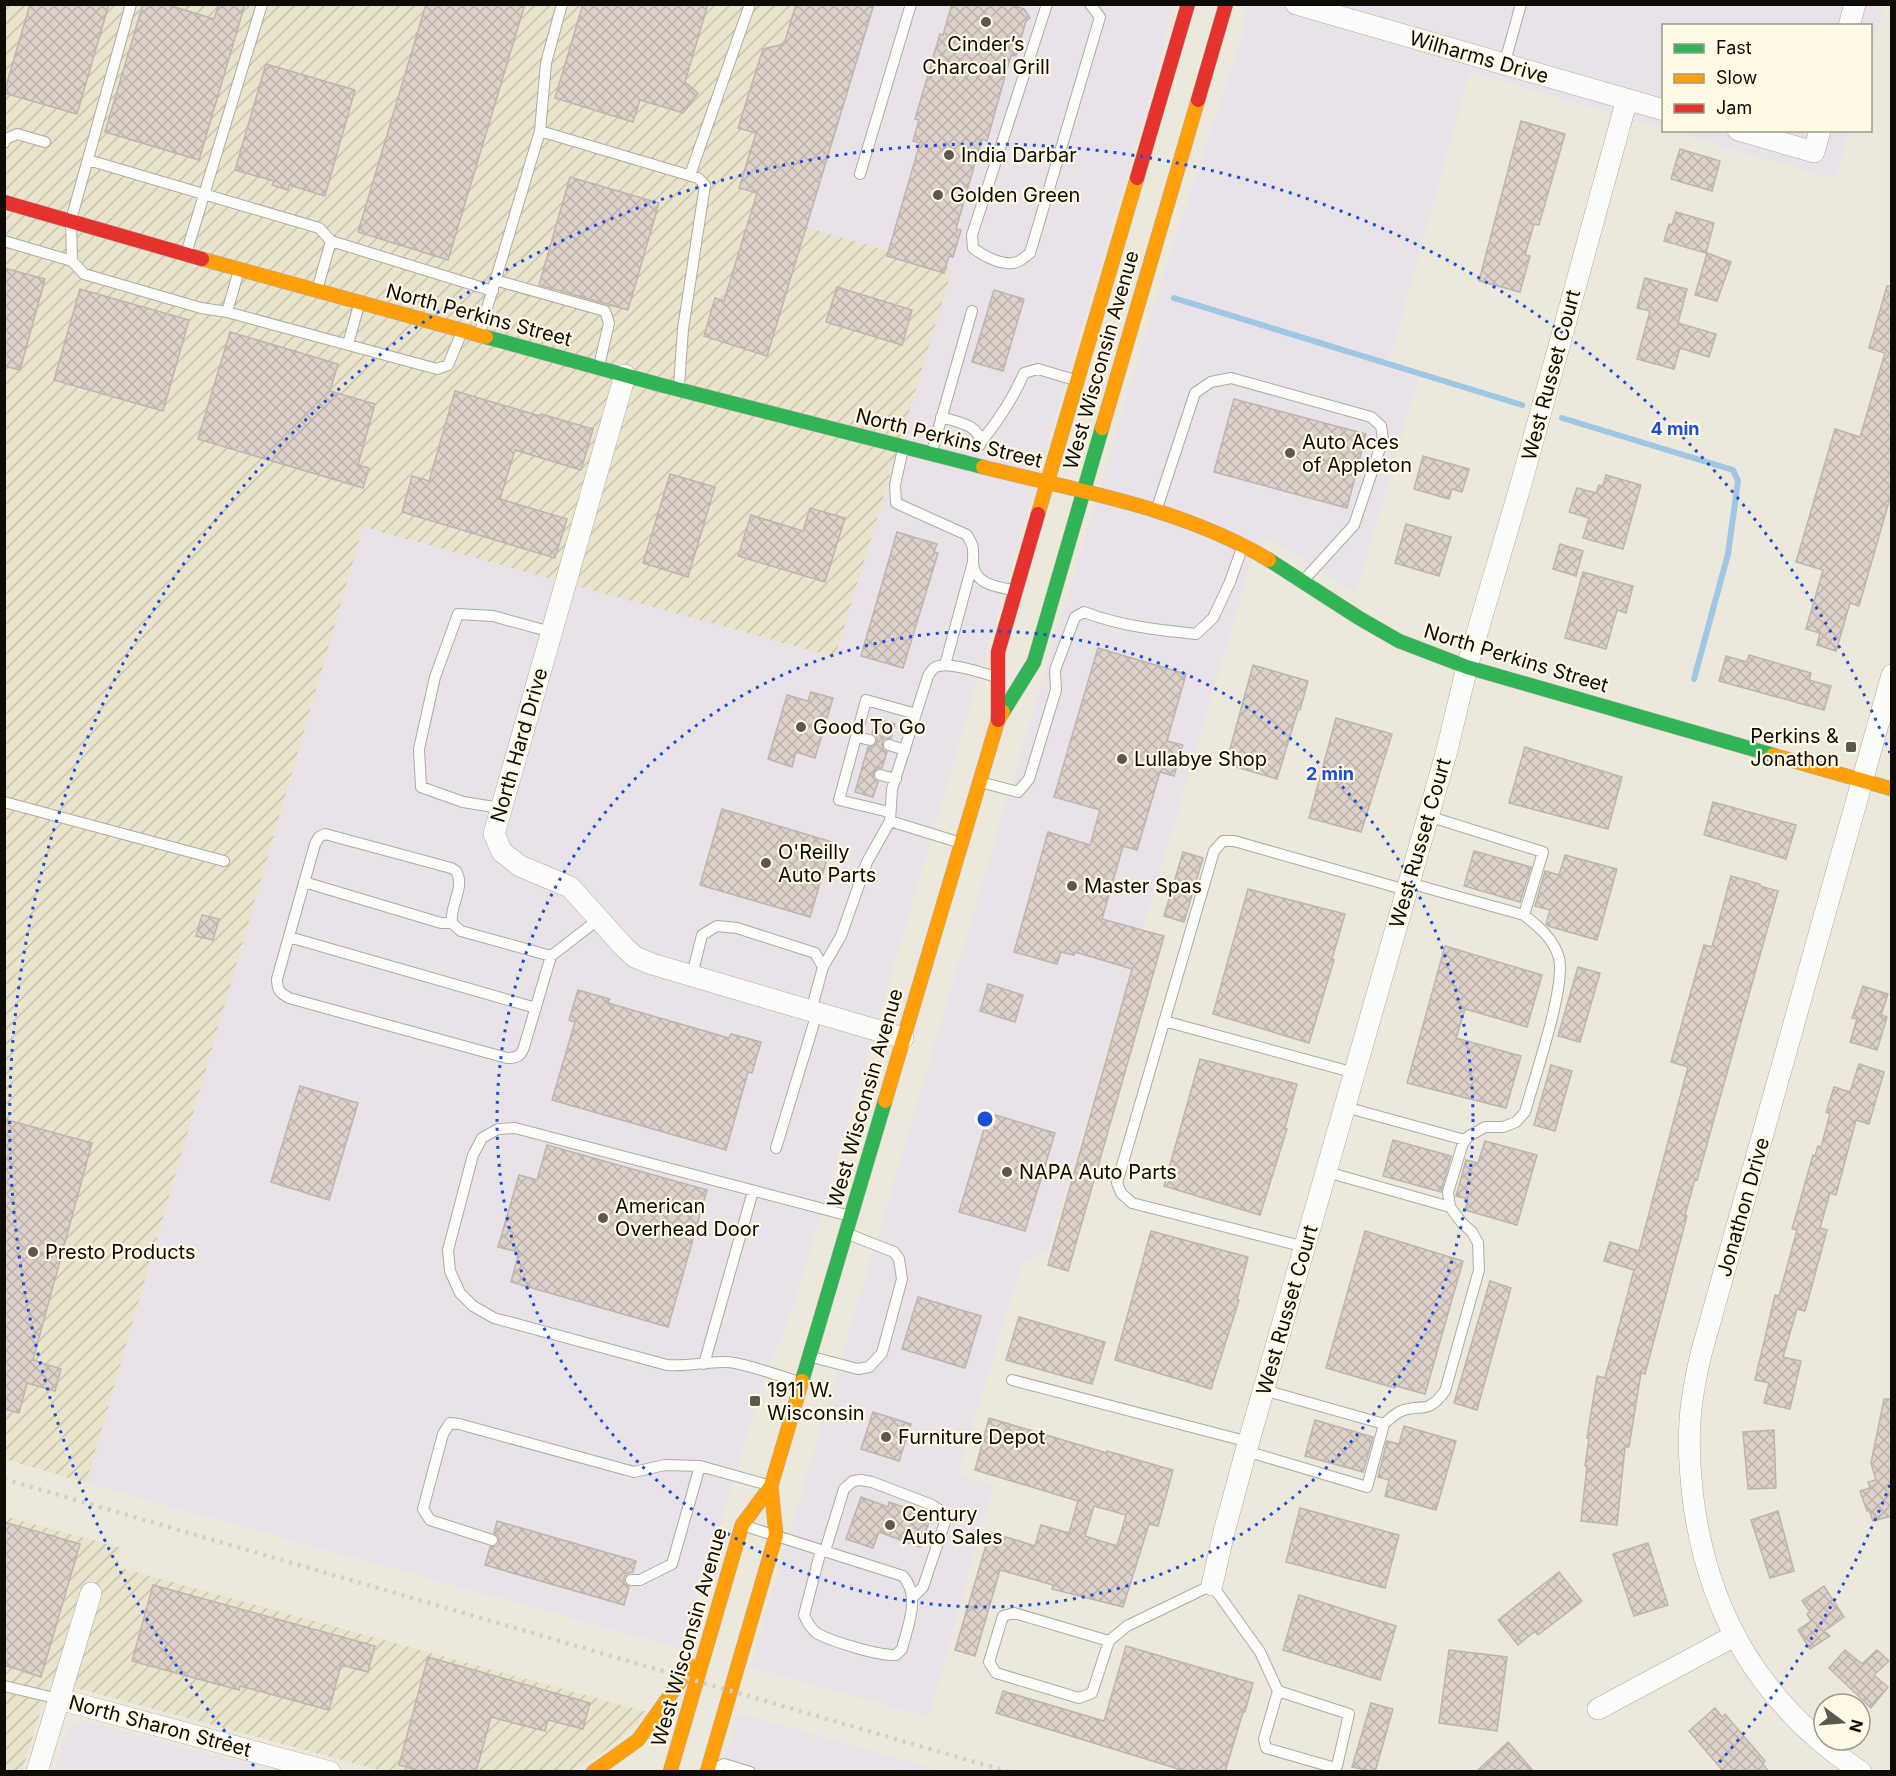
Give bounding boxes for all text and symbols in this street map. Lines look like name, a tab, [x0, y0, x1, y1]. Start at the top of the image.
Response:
marker: Cinder’s Charcoal Grill	[979, 15, 993, 29]
legend	[1662, 24, 1872, 132]
street label: Wilharms Drive	[1407, 26, 1551, 88]
place label: Cinder’s Charcoal Grill	[922, 32, 1050, 79]
text: Fast	[1716, 37, 1752, 58]
text: Slow	[1716, 67, 1757, 88]
text: Jam	[1716, 97, 1752, 118]
place label: India Darbar	[961, 143, 1077, 167]
marker: India Darbar	[942, 148, 956, 162]
place label: Golden Green	[950, 183, 1080, 207]
marker: Golden Green	[931, 188, 945, 202]
street label: West Wisconsin Avenue	[1058, 248, 1144, 472]
street label: North Perkins Street	[383, 279, 575, 351]
street label: West Russet Court	[1517, 287, 1585, 463]
street label: North Perkins Street	[853, 403, 1045, 473]
text: 4 min	[1651, 418, 1699, 439]
place label: Auto Aces of Appleton	[1302, 430, 1412, 477]
marker: Auto Aces of Appleton	[1283, 446, 1297, 460]
street label: North Perkins Street	[1421, 619, 1611, 698]
street label: North Hard Drive	[485, 665, 553, 825]
place label: Good To Go	[813, 715, 926, 739]
marker: Good To Go	[794, 720, 808, 734]
place label: Perkins & Jonathon	[1750, 724, 1839, 771]
marker: Perkins & Jonathon	[1844, 740, 1858, 754]
place label: Lullabye Shop	[1134, 747, 1267, 771]
marker: Lullabye Shop	[1115, 752, 1129, 766]
street label: West Russet Court	[1384, 755, 1456, 931]
text: 2 min	[1306, 763, 1354, 784]
place label: O'Reilly Auto Parts	[778, 840, 876, 887]
marker: O'Reilly Auto Parts	[759, 856, 773, 870]
place label: Master Spas	[1084, 874, 1202, 898]
marker: Master Spas	[1065, 879, 1079, 893]
street label: West Wisconsin Avenue	[822, 986, 908, 1210]
centre of rings	[975, 1109, 995, 1129]
street label: Jonathon Drive	[1712, 1135, 1774, 1279]
place label: NAPA Auto Parts	[1019, 1160, 1177, 1184]
marker: NAPA Auto Parts	[1000, 1165, 1014, 1179]
place label: American Overhead Door	[615, 1194, 760, 1241]
marker: American Overhead Door	[596, 1211, 610, 1225]
street label: West Russet Court	[1251, 1222, 1323, 1398]
place label: Presto Products	[45, 1240, 196, 1264]
marker: Presto Products	[26, 1245, 40, 1259]
place label: 1911 W. Wisconsin	[767, 1378, 865, 1425]
marker: 1911 W. Wisconsin	[748, 1394, 762, 1408]
place label: Furniture Depot	[898, 1425, 1046, 1449]
marker: Furniture Depot	[879, 1430, 893, 1444]
place label: Century Auto Sales	[902, 1502, 1003, 1549]
marker: Century Auto Sales	[883, 1518, 897, 1532]
street label: West Wisconsin Avenue	[646, 1525, 732, 1749]
street label: North Sharon Street	[66, 1690, 254, 1762]
north arrow	[1812, 1692, 1872, 1752]
text: N	[1845, 1718, 1868, 1735]

